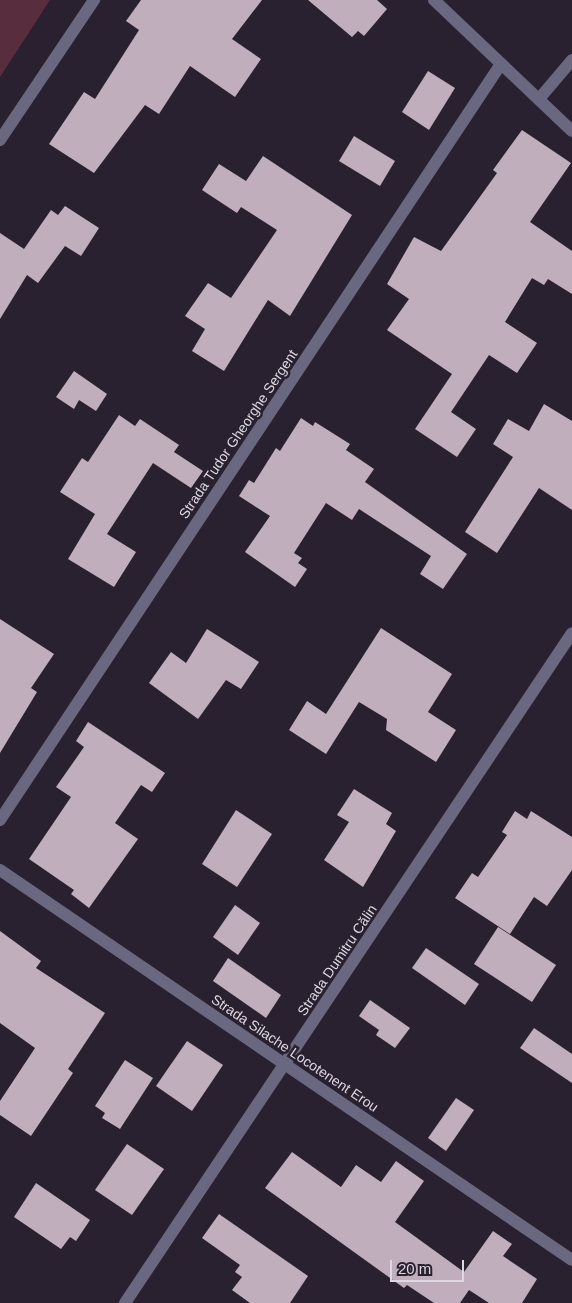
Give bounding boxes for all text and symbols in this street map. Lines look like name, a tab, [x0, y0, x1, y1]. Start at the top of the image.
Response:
street label: Strada Tudor Gheorghe Sergent	[175, 346, 301, 522]
street label: Strada Dumitru Călin	[294, 901, 380, 1019]
street label: Strada Silache Locotenent Erou	[208, 991, 382, 1115]
scale bar	[392, 1250, 466, 1282]
text: 20 m	[398, 1260, 431, 1277]

